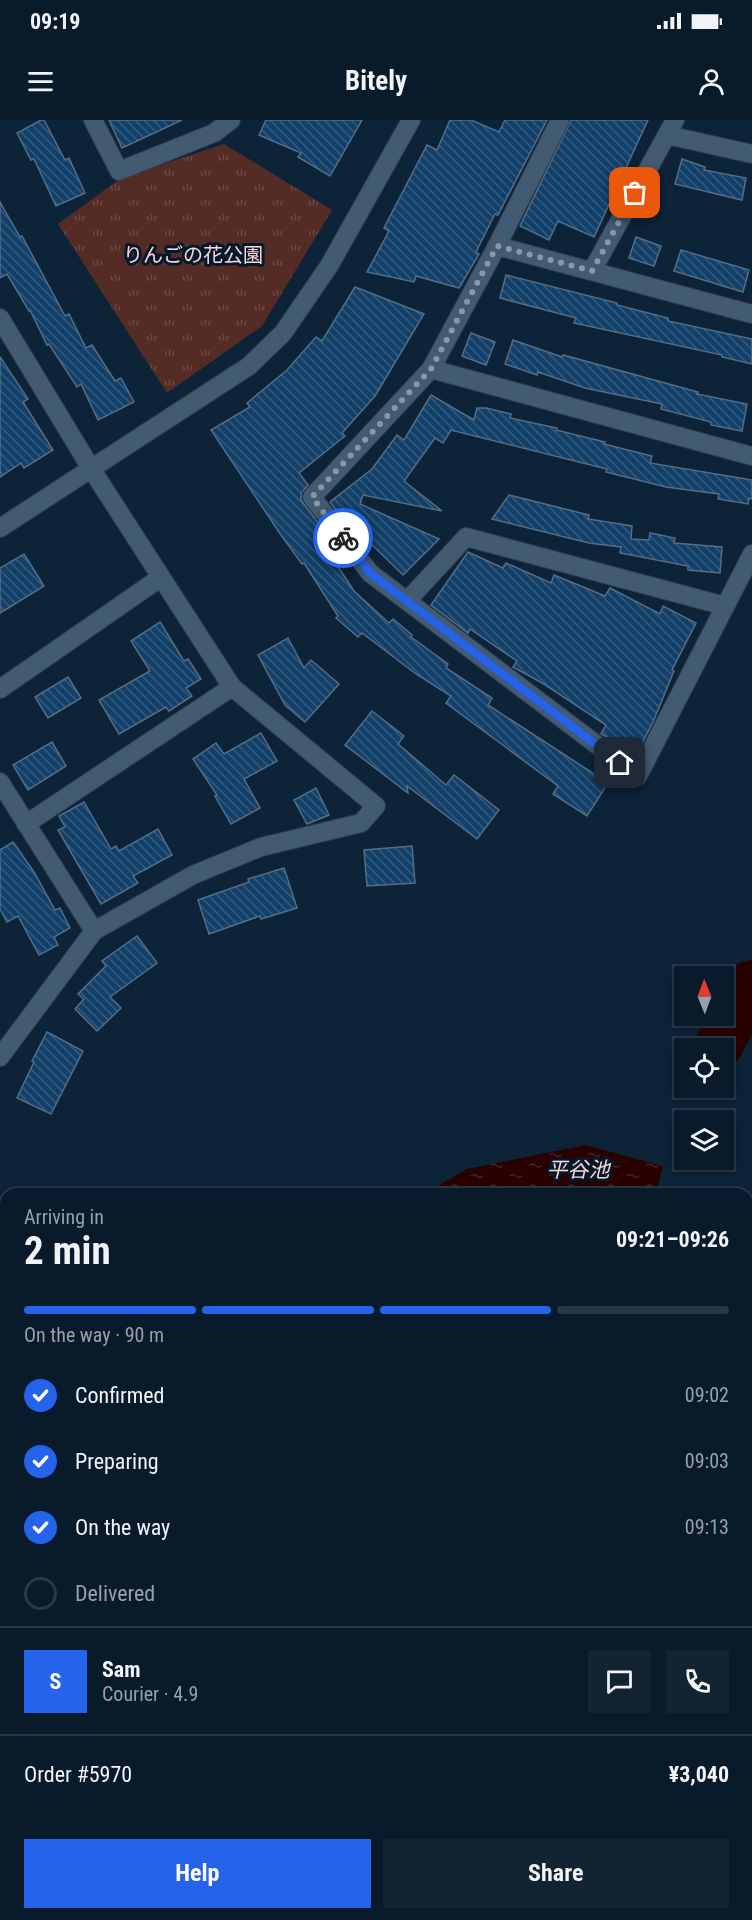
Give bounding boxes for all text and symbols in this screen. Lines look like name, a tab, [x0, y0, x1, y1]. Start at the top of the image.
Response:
text: 09:19	[30, 9, 81, 34]
icon: menu	[24, 65, 57, 98]
text: Bitely	[345, 65, 407, 97]
icon: person	[695, 65, 728, 98]
pin	[609, 167, 660, 218]
icon: bag	[618, 176, 651, 209]
park label: りんごの花公園	[123, 243, 263, 267]
courier	[313, 508, 373, 568]
icon: bike	[327, 522, 360, 555]
pin	[594, 737, 645, 788]
icon: home	[603, 746, 636, 779]
north arrow	[674, 966, 734, 1026]
map controls	[674, 966, 734, 1170]
button: locate	[674, 1038, 734, 1098]
button: layers	[674, 1110, 734, 1170]
water label: 平谷池	[547, 1158, 611, 1182]
text: Arriving in	[24, 1205, 104, 1229]
text: 09:21–09:26	[616, 1227, 729, 1252]
text: 2 min	[24, 1228, 111, 1274]
text: On the way · 90 m	[24, 1323, 164, 1347]
icon: check	[24, 1379, 57, 1412]
text: Confirmed	[75, 1383, 164, 1408]
text: 09:02	[685, 1383, 729, 1407]
icon: check	[24, 1445, 57, 1478]
text: Preparing	[75, 1449, 159, 1474]
text: 09:03	[685, 1449, 729, 1473]
icon: check	[24, 1511, 57, 1544]
text: On the way	[75, 1515, 170, 1540]
text: 09:13	[685, 1515, 729, 1539]
text: Delivered	[75, 1581, 155, 1606]
button: chat	[588, 1650, 651, 1713]
button: phone	[666, 1650, 729, 1713]
text: Sam	[102, 1657, 141, 1682]
text: S	[50, 1669, 61, 1694]
text: Courier · 4.9	[102, 1682, 198, 1706]
text: Order #5970	[24, 1762, 132, 1787]
text: ¥3,040	[669, 1762, 729, 1787]
button: Help	[24, 1839, 371, 1908]
button: Share	[383, 1839, 729, 1908]

